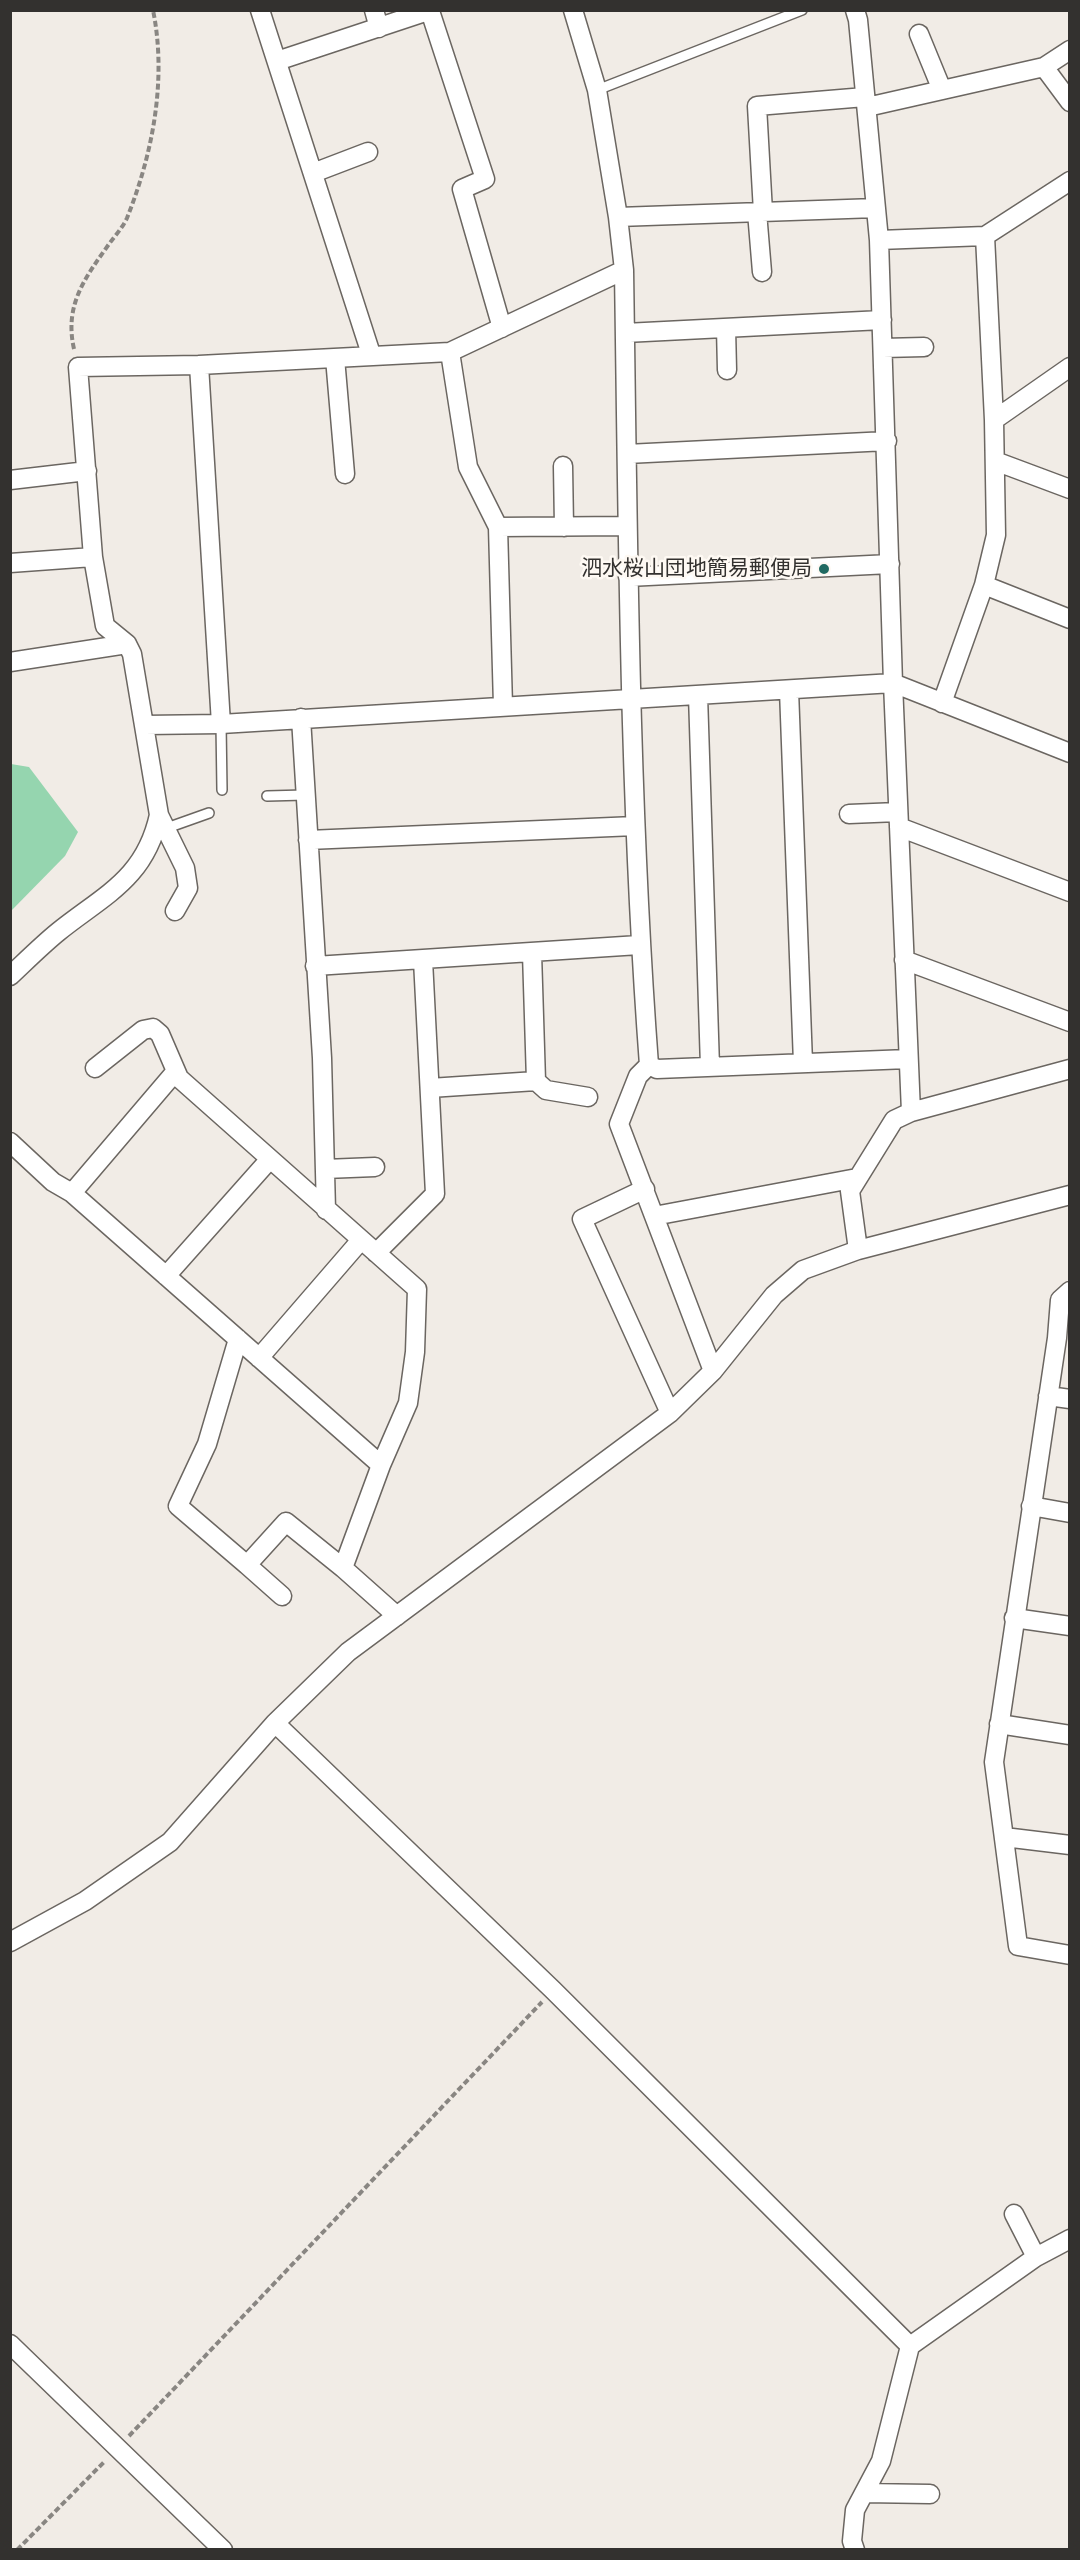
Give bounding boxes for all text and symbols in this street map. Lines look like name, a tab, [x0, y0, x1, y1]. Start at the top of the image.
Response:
place label: 泗水桜山団地簡易郵便局	[581, 556, 812, 582]
marker: 泗水桜山団地簡易郵便局	[817, 562, 831, 576]

